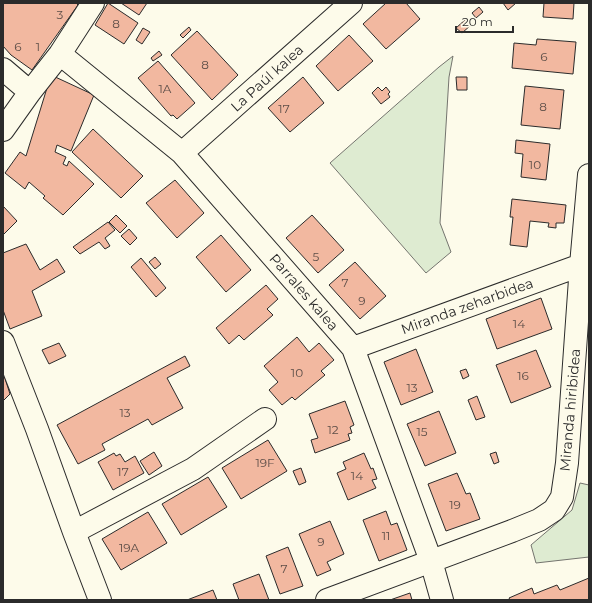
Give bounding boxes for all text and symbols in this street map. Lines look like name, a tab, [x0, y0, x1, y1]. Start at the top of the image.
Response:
house number: 3	[57, 7, 64, 22]
scale bar	[456, 8, 513, 34]
text: 20 m	[462, 14, 493, 29]
house number: 8	[112, 16, 120, 31]
house number: 6	[14, 39, 22, 54]
house number: 1	[36, 39, 40, 54]
street label: La Paúl kalea	[227, 41, 307, 115]
house number: 6	[540, 49, 548, 64]
house number: 8	[201, 57, 209, 72]
house number: 1A	[159, 81, 172, 96]
house number: 8	[539, 99, 547, 114]
house number: 17	[278, 101, 290, 116]
house number: 10	[529, 157, 541, 172]
house number: 5	[313, 249, 320, 264]
street label: Parrales kalea	[266, 250, 342, 334]
street label: Miranda zeharbidea	[398, 274, 536, 338]
house number: 7	[341, 275, 349, 290]
house number: 9	[358, 293, 366, 308]
house number: 14	[513, 316, 525, 331]
street label: Miranda hiribidea	[556, 348, 584, 472]
house number: 10	[291, 365, 303, 380]
house number: 16	[517, 368, 529, 383]
house number: 13	[406, 380, 418, 395]
house number: 13	[119, 405, 131, 420]
house number: 12	[327, 422, 339, 437]
house number: 15	[416, 424, 428, 439]
house number: 19F	[255, 455, 275, 470]
house number: 17	[117, 464, 129, 479]
house number: 14	[351, 468, 363, 483]
house number: 19	[449, 497, 461, 512]
house number: 11	[382, 528, 390, 543]
house number: 9	[317, 534, 325, 549]
house number: 19A	[119, 540, 139, 555]
house number: 7	[280, 561, 288, 576]

